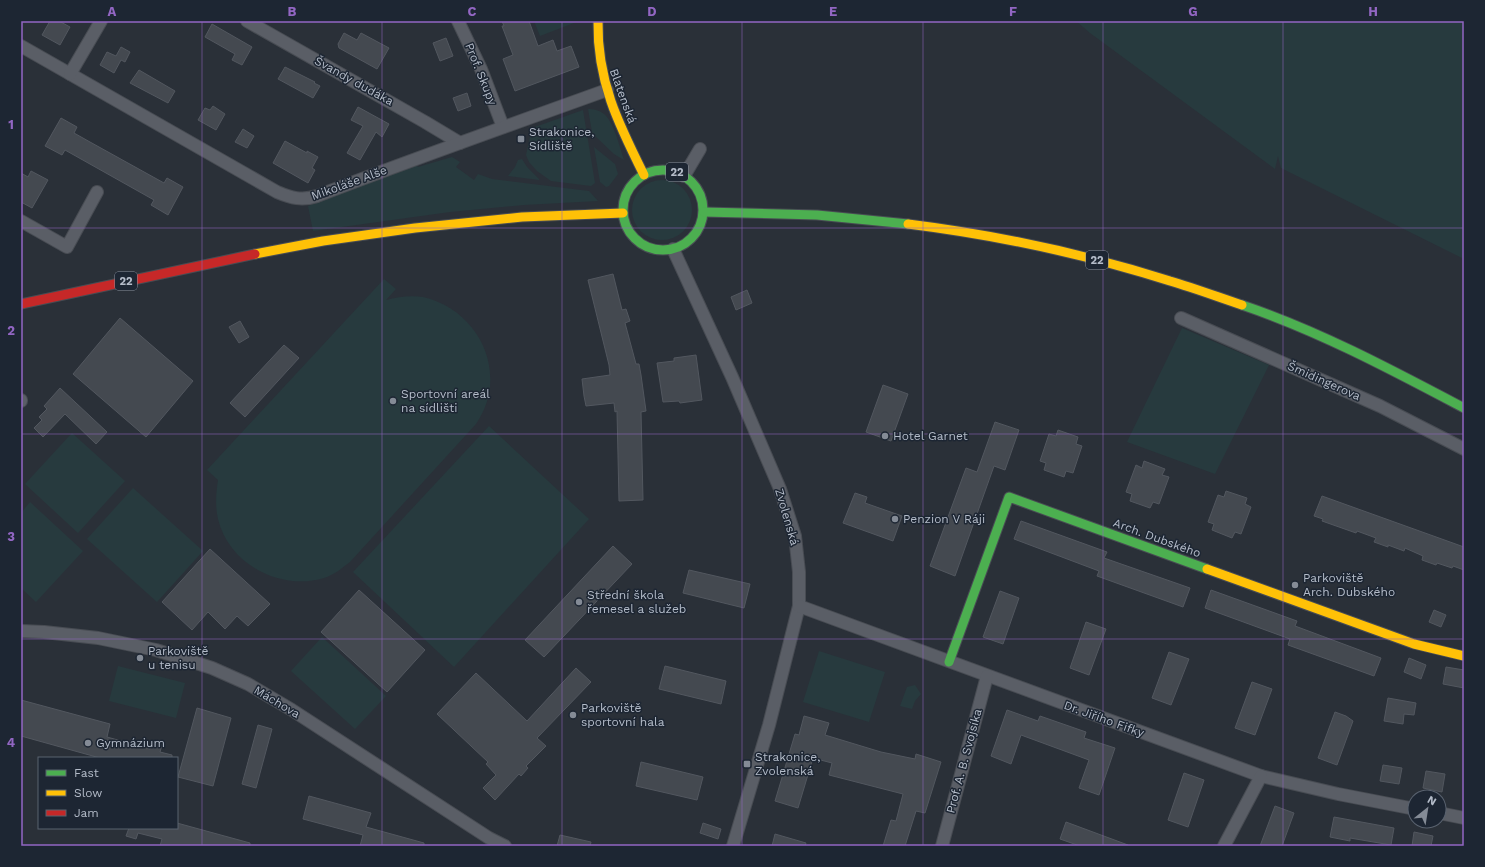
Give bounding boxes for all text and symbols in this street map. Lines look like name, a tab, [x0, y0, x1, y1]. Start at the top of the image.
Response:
text: A	[108, 4, 117, 19]
text: B	[288, 4, 297, 19]
text: C	[468, 4, 477, 19]
text: D	[647, 4, 657, 19]
text: E	[829, 4, 837, 19]
text: F	[1009, 4, 1017, 19]
text: G	[1188, 4, 1198, 19]
text: H	[1368, 4, 1378, 19]
street label: Prof. Skupy	[462, 41, 500, 108]
street label: Švandy dudáka	[312, 54, 396, 109]
street label: Blatenská	[607, 67, 639, 125]
text: 1	[8, 117, 14, 132]
place label: Strakonice, Sídliště	[529, 125, 595, 153]
marker: Strakonice, Sídliště	[516, 134, 526, 144]
street label: Mikoláše Alše	[309, 163, 389, 203]
road number: 22	[666, 163, 688, 181]
road number: 22	[1086, 251, 1108, 269]
road number: 22	[115, 272, 137, 290]
text: 2	[7, 323, 15, 338]
street label: Šmidingerova	[1285, 359, 1363, 403]
place label: Sportovní areál na sídlišti	[401, 387, 490, 415]
marker: Sportovní areál na sídlišti	[388, 396, 398, 406]
place label: Hotel Garnet	[893, 429, 968, 443]
marker: Hotel Garnet	[880, 431, 890, 441]
street label: Zvolenská	[772, 487, 802, 547]
place label: Penzion V Ráji	[903, 512, 985, 526]
marker: Penzion V Ráji	[890, 514, 900, 524]
street label: Arch. Dubského	[1111, 516, 1203, 560]
text: 3	[7, 529, 15, 544]
place label: Parkoviště Arch. Dubského	[1303, 571, 1395, 599]
marker: Parkoviště Arch. Dubského	[1290, 580, 1300, 590]
place label: Střední škola řemesel a služeb	[587, 588, 686, 616]
marker: Střední škola řemesel a služeb	[574, 597, 584, 607]
place label: Parkoviště u tenisu	[148, 644, 209, 672]
marker: Parkoviště u tenisu	[135, 653, 145, 663]
street label: Máchova	[251, 683, 303, 721]
street label: Dr. Jiřího Fifky	[1062, 698, 1147, 740]
place label: Parkoviště sportovní hala	[581, 701, 665, 729]
street label: Prof. A. B. Svojsíka	[943, 707, 985, 815]
marker: Parkoviště sportovní hala	[568, 710, 578, 720]
text: 4	[7, 735, 16, 750]
place label: Gymnázium	[96, 736, 165, 750]
marker: Gymnázium	[83, 738, 93, 748]
place label: Strakonice, Zvolenská	[755, 750, 821, 778]
legend	[38, 757, 178, 829]
marker: Strakonice, Zvolenská	[742, 759, 752, 769]
text: Fast	[74, 766, 99, 780]
text: Slow	[74, 786, 102, 800]
north arrow	[1407, 789, 1447, 829]
text: N	[1425, 793, 1439, 808]
text: Jam	[74, 806, 99, 820]

